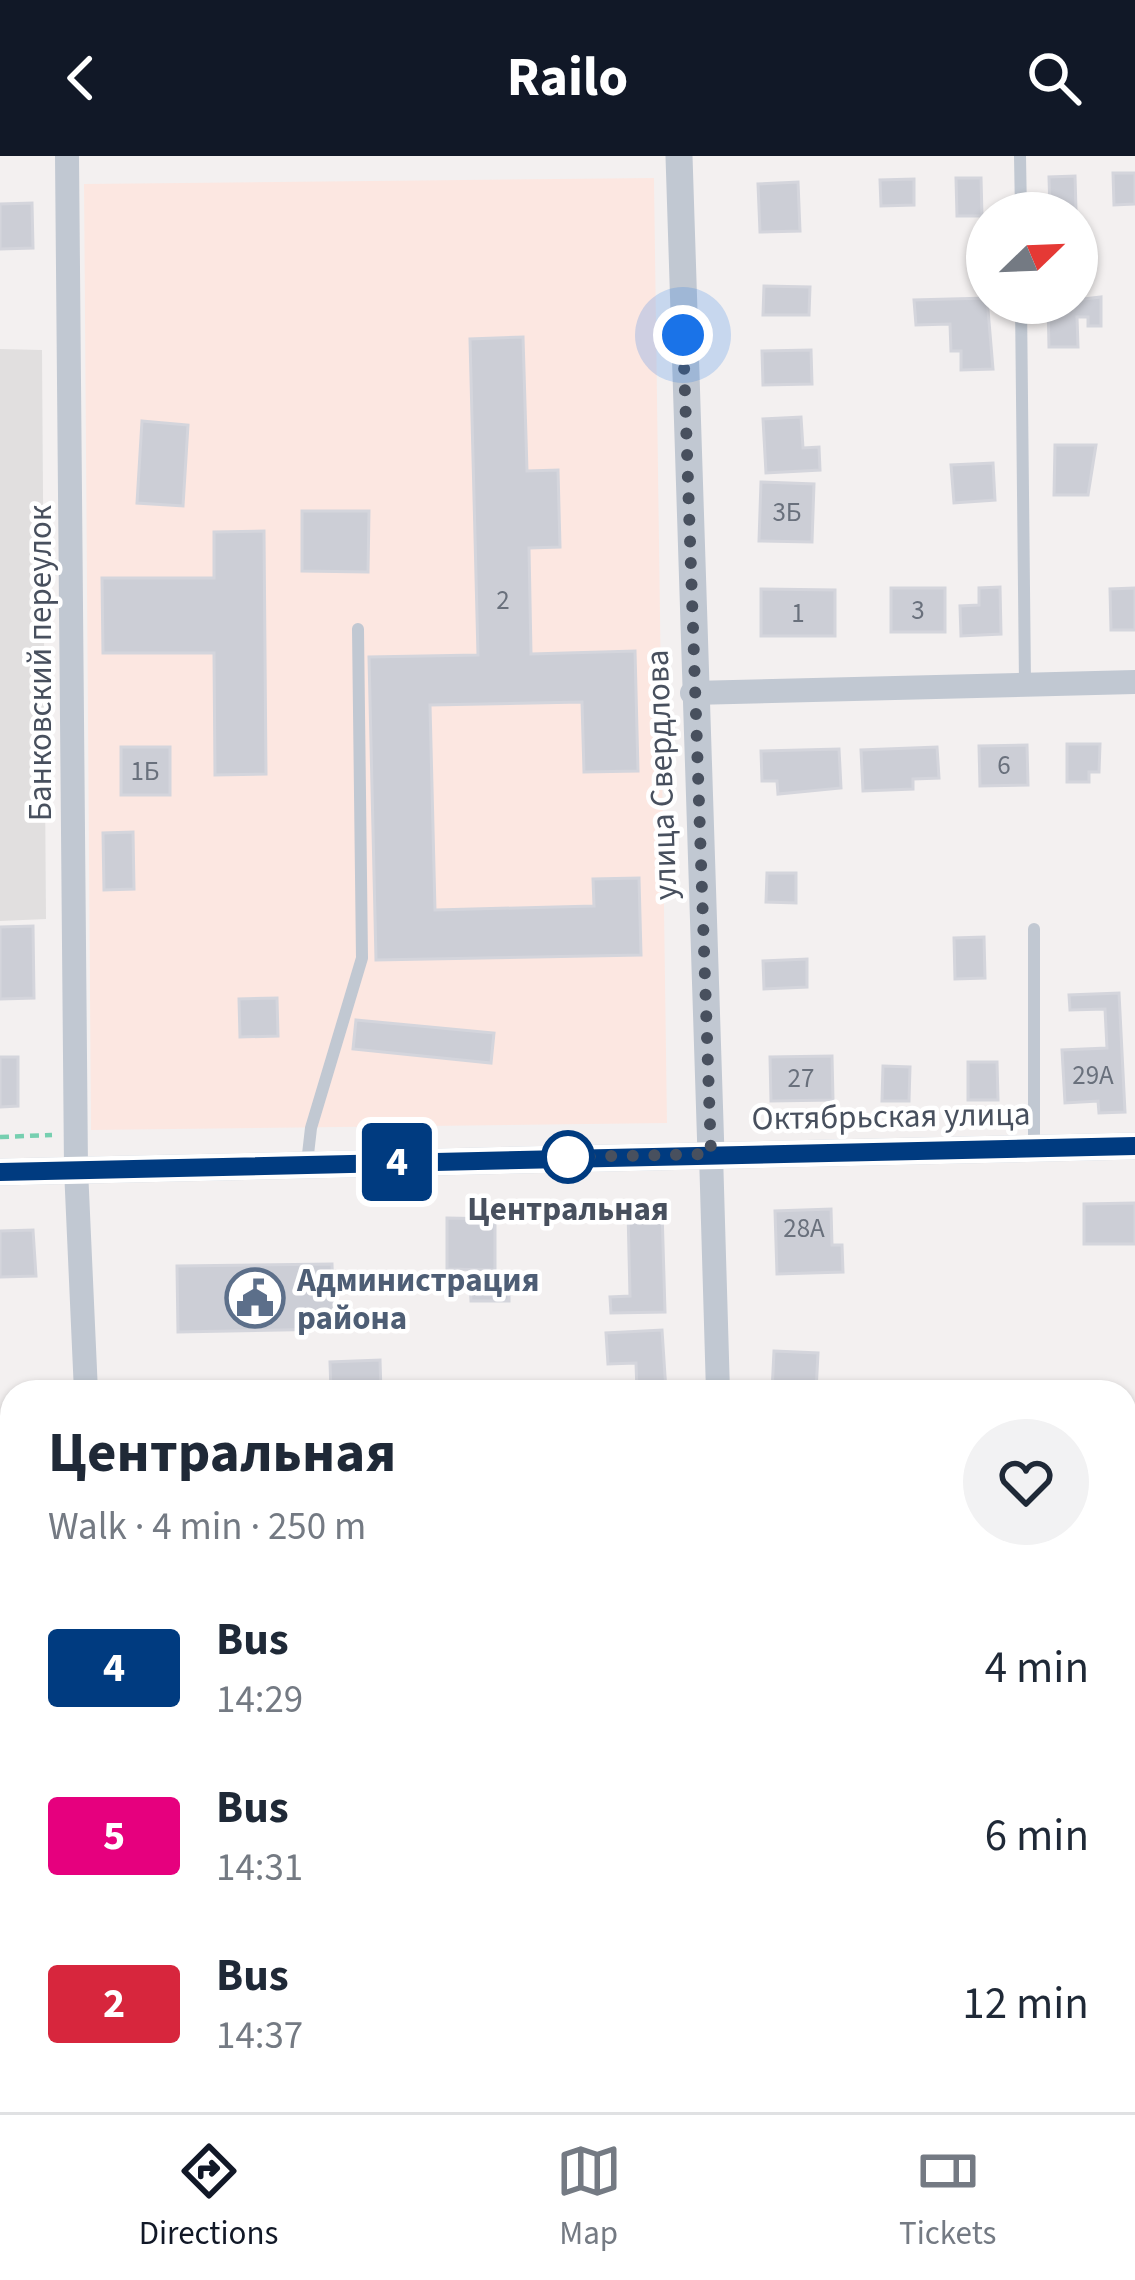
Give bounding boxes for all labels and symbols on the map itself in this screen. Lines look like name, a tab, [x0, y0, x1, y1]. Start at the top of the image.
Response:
north arrow	[966, 192, 1098, 324]
your location	[653, 305, 713, 365]
house number: 3Б	[772, 493, 802, 532]
street label: Банковский переулок	[17, 504, 64, 821]
house number: 2	[496, 581, 510, 620]
house number: 3	[911, 591, 925, 630]
house number: 1	[791, 594, 805, 633]
street label: улица Свердлова	[634, 649, 689, 901]
house number: 6	[997, 746, 1011, 785]
house number: 1Б	[130, 752, 160, 791]
house number: 29А	[1072, 1056, 1114, 1095]
house number: 27	[788, 1059, 814, 1098]
street label: Октябрьская улица	[751, 1091, 1031, 1142]
line badge: 4	[358, 1123, 436, 1201]
marker: Центральная	[543, 1132, 593, 1182]
place label: Центральная	[467, 1186, 669, 1233]
house number: 28А	[783, 1209, 825, 1248]
place label: Администрация района	[296, 1257, 539, 1342]
public building icon: Администрация района	[224, 1267, 286, 1329]

